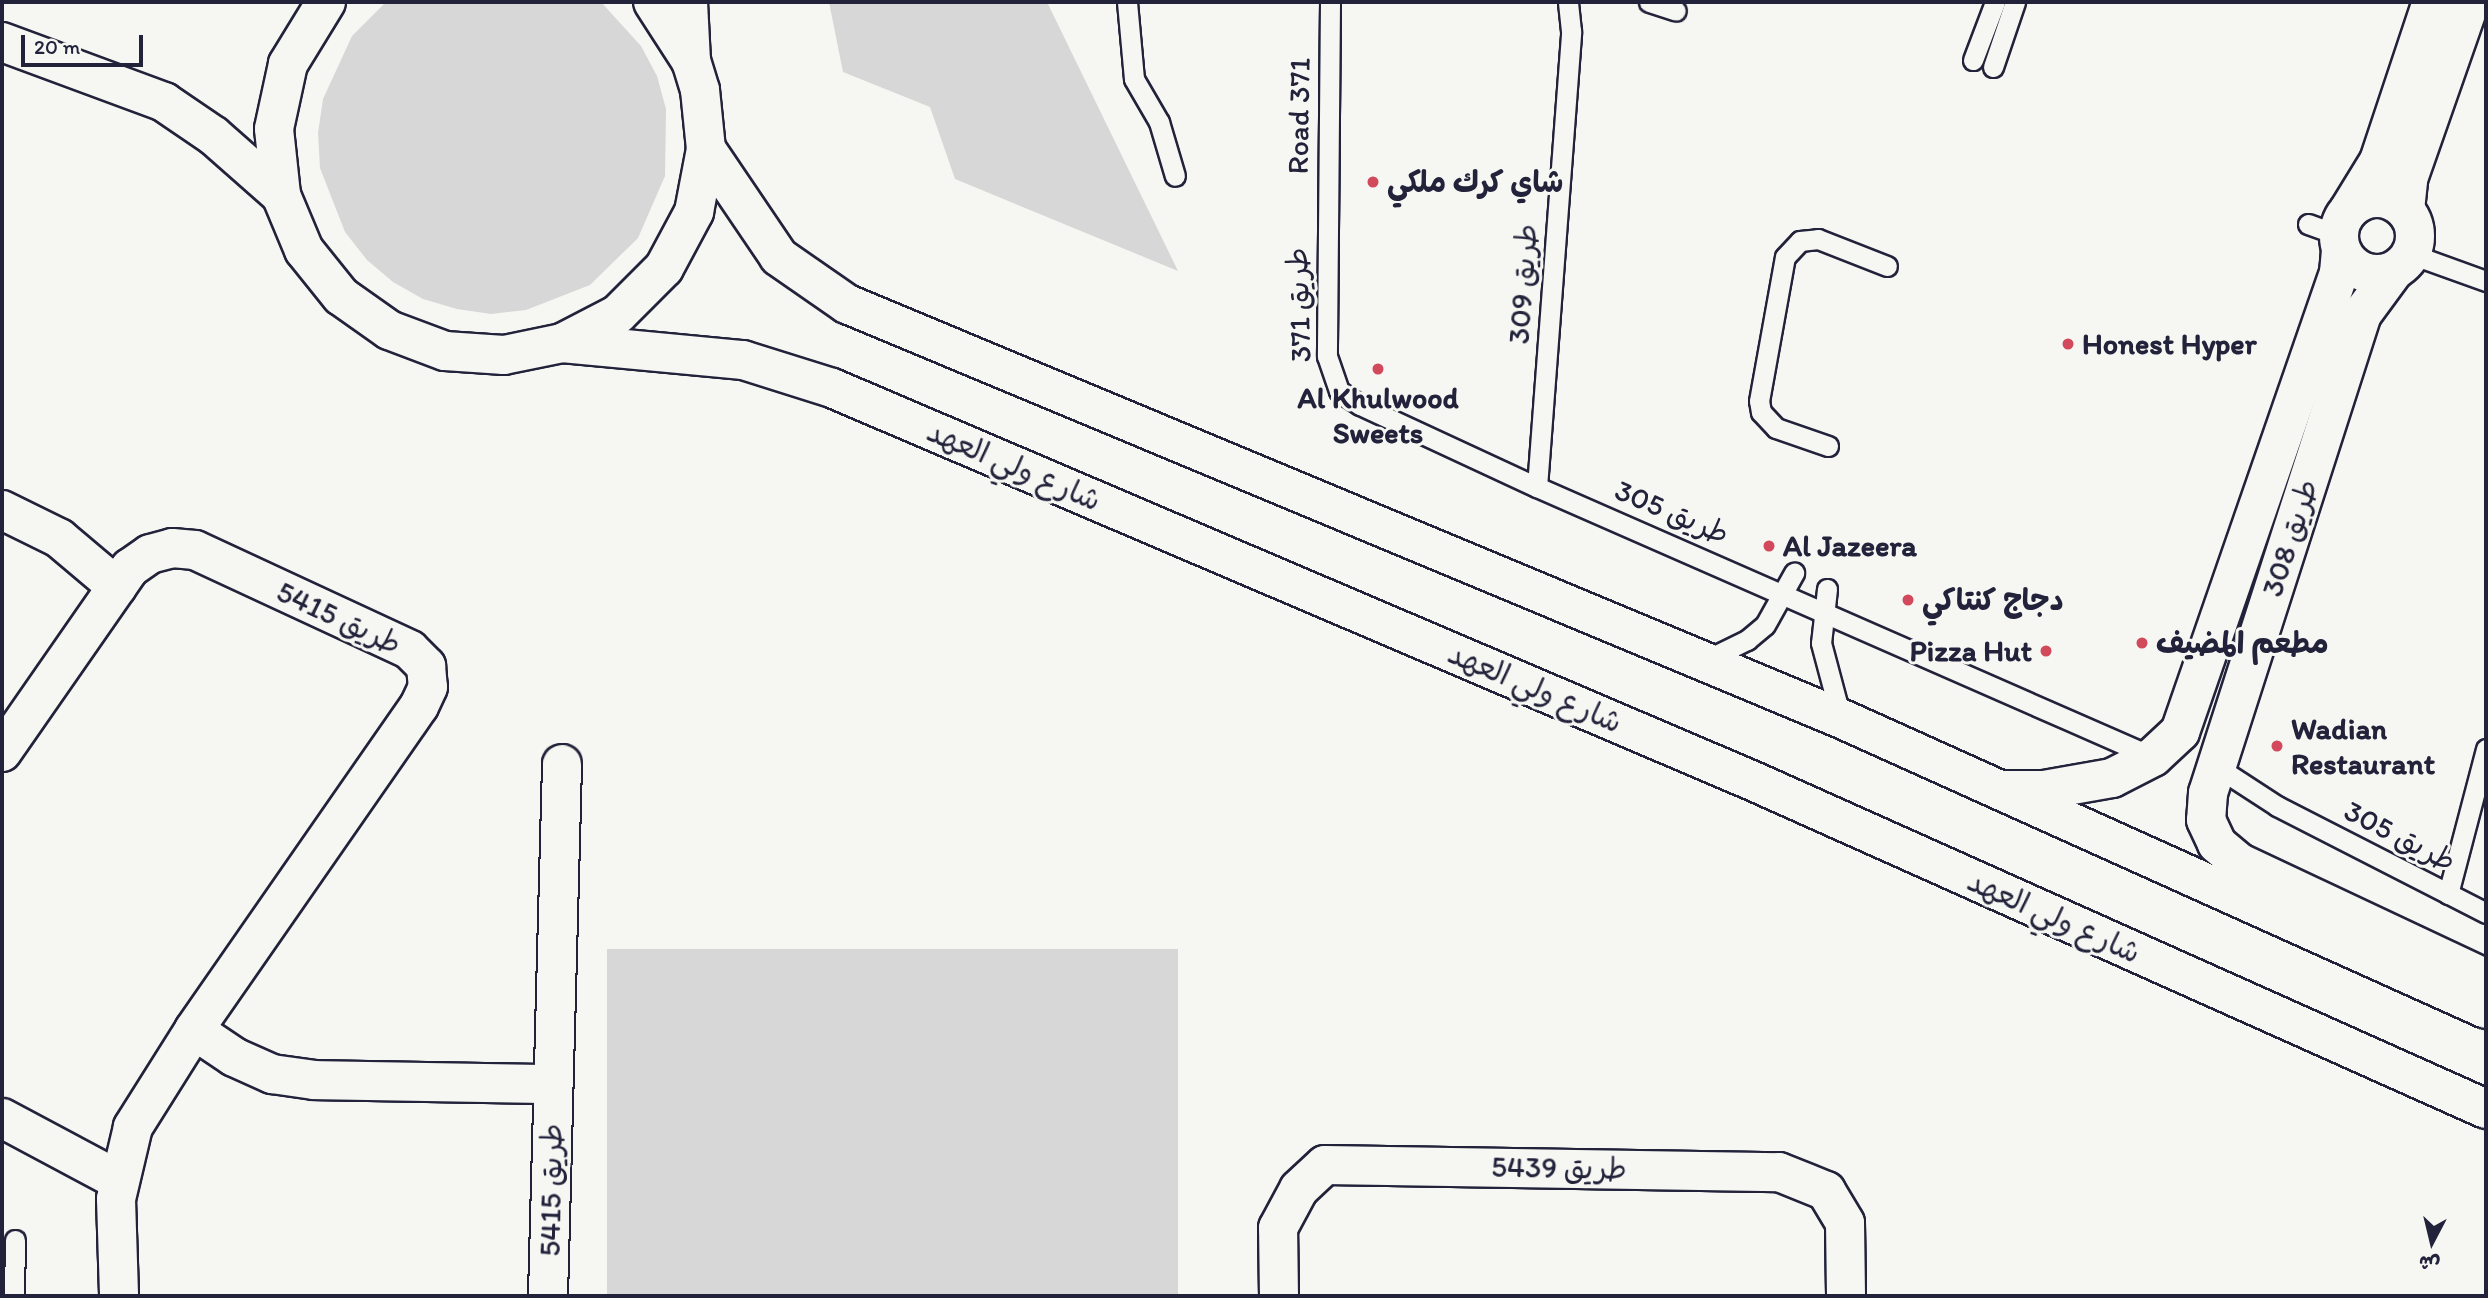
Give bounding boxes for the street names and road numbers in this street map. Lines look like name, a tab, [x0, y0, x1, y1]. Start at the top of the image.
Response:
street label: Road 371	[1280, 57, 1318, 175]
street label: طريق 309	[1501, 223, 1545, 345]
street label: طريق 371	[1279, 247, 1319, 363]
street label: شارع ولي العهد	[922, 413, 1106, 519]
street label: طريق 305	[1610, 472, 1734, 552]
street label: طريق 308	[2254, 475, 2326, 601]
street label: طريق 5415	[271, 574, 407, 662]
street label: شارع ولي العهد	[1443, 635, 1627, 741]
street label: طريق 305	[2338, 793, 2462, 879]
street label: شارع ولي العهد	[1962, 863, 2146, 971]
street label: طريق 5415	[532, 1123, 570, 1257]
street label: طريق 5439	[1491, 1149, 1627, 1187]

